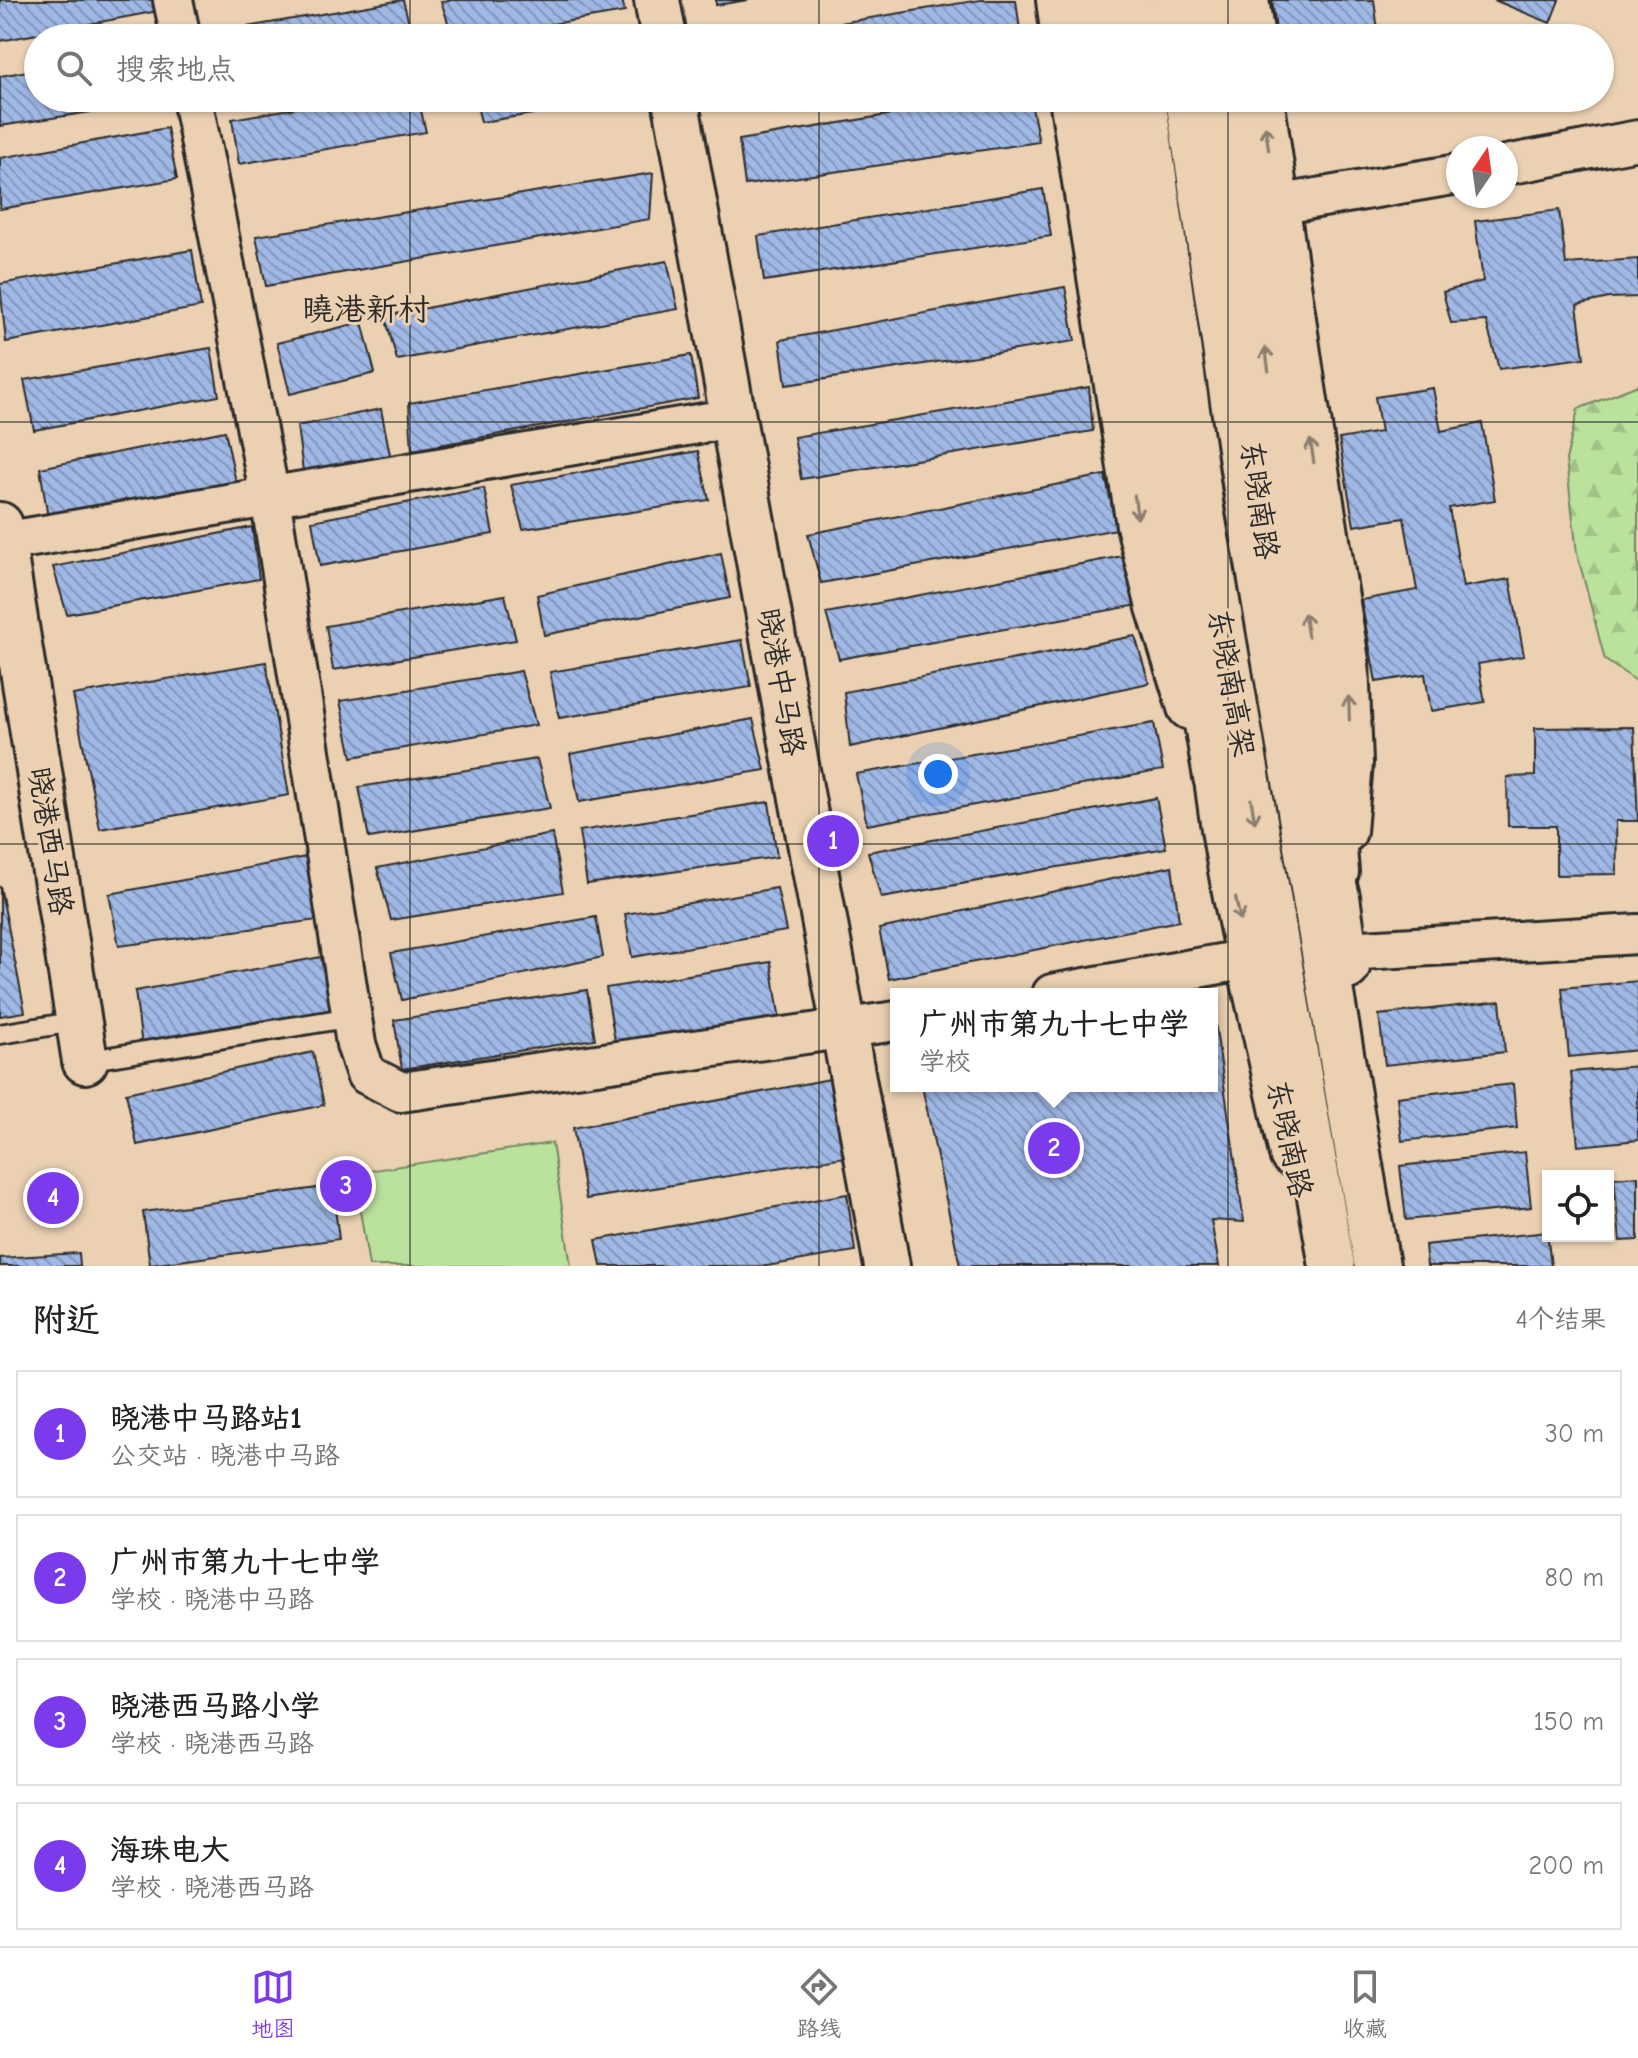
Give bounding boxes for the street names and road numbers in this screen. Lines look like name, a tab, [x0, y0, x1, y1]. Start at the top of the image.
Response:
street label: 东晓南路	[1233, 438, 1285, 562]
street label: 晓港中马路	[751, 605, 811, 759]
street label: 东晓南高架	[1201, 606, 1261, 760]
street label: 晓港西马路	[21, 764, 79, 918]
street label: 东晓南路	[1259, 1077, 1319, 1201]

